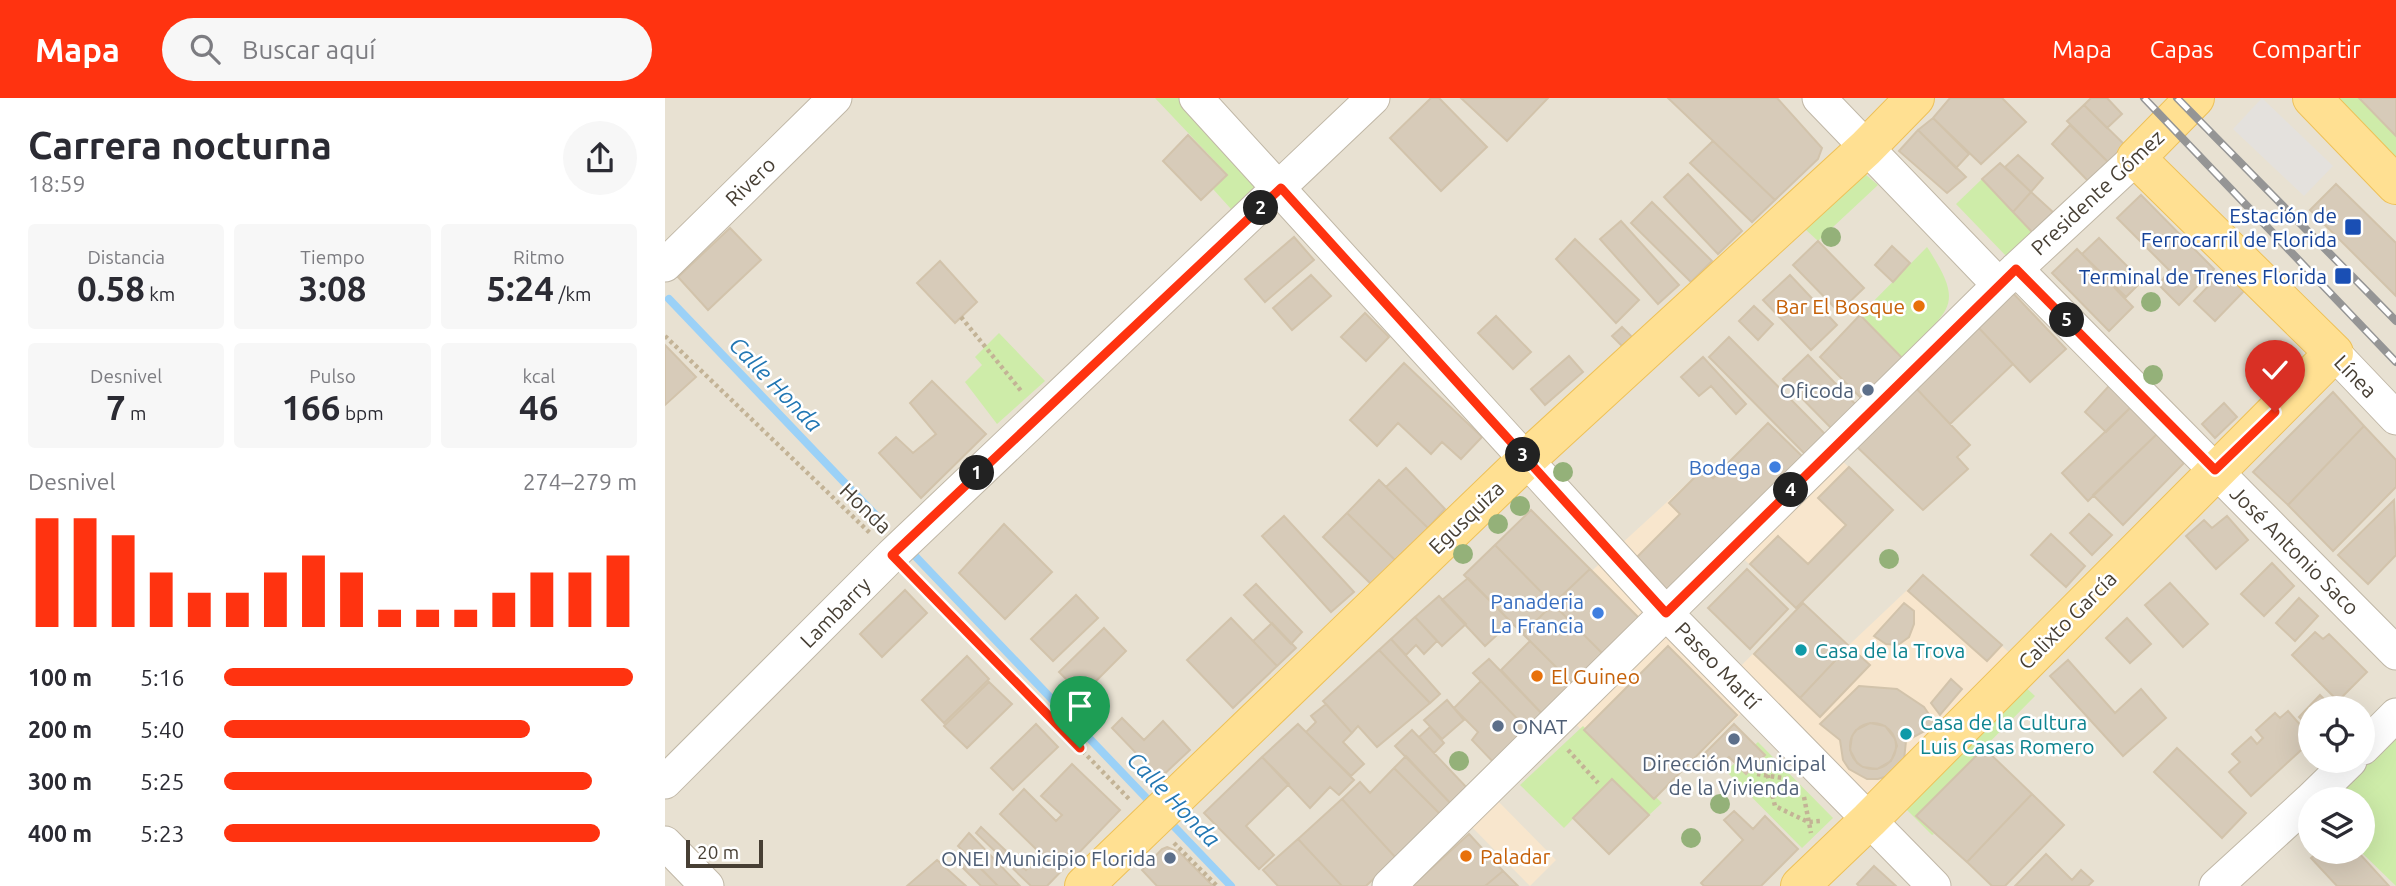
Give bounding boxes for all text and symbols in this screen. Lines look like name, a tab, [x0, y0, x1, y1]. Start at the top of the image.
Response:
search box	[162, 18, 652, 81]
icon: search	[186, 30, 224, 68]
text: Mapa	[35, 31, 120, 68]
text: Buscar aquí	[242, 35, 376, 64]
text: Mapa	[2052, 36, 2112, 63]
text: Capas	[2150, 36, 2214, 63]
text: Compartir	[2252, 36, 2361, 63]
button: share	[563, 121, 637, 195]
text: Carrera nocturna	[28, 124, 332, 166]
street label: Presidente Gómez	[2026, 124, 2168, 260]
street label: Rivero	[720, 151, 780, 211]
text: 18:59	[28, 171, 86, 196]
pin: 2	[1243, 190, 1279, 226]
text: 2	[1255, 196, 1266, 218]
place label: Estación de Ferrocarril de Florida	[2141, 203, 2337, 251]
marker: Estación de Ferrocarril de Florida	[2343, 217, 2363, 237]
text: Distancia	[87, 246, 165, 268]
text: Tiempo	[300, 246, 365, 268]
text: Ritmo	[513, 246, 565, 268]
place label: Terminal de Trenes Florida	[2079, 264, 2327, 288]
marker: Terminal de Trenes Florida	[2333, 266, 2353, 286]
text: 0.58	[77, 268, 145, 308]
text: 3:08	[299, 268, 366, 308]
text: 5:24	[486, 268, 554, 308]
text: km	[145, 283, 175, 305]
text: /km	[554, 283, 591, 305]
place label: Bar El Bosque	[1775, 294, 1905, 318]
marker: Bar El Bosque	[1911, 298, 1927, 314]
pin: 5	[2049, 302, 2085, 338]
text: 5	[2061, 308, 2072, 330]
water label: Calle Honda	[725, 331, 827, 437]
pin	[2245, 340, 2305, 412]
street label: Línea	[2330, 350, 2382, 402]
icon: check	[2256, 351, 2294, 389]
text: Desnivel	[90, 365, 162, 387]
text: Pulso	[309, 365, 356, 387]
text: kcal	[522, 365, 555, 387]
place label: Oficoda	[1780, 378, 1854, 402]
marker: Oficoda	[1860, 382, 1876, 398]
text: 7	[106, 387, 126, 427]
text: 166	[281, 387, 341, 427]
text: 46	[519, 387, 559, 427]
text: m	[126, 402, 146, 424]
text: bpm	[341, 402, 384, 424]
pin: 3	[1505, 438, 1541, 472]
text: 3	[1517, 443, 1528, 465]
place label: Bodega	[1689, 455, 1761, 479]
pin: 1	[959, 456, 995, 490]
marker: Bodega	[1767, 459, 1783, 475]
text: 1	[971, 461, 982, 483]
text: Desnivel	[28, 469, 116, 494]
text: 274–279 m	[523, 469, 637, 494]
pin: 4	[1773, 472, 1809, 508]
street label: Egusquiza	[1424, 476, 1508, 558]
street label: Honda	[835, 478, 897, 538]
text: 4	[1785, 478, 1796, 500]
street label: José Antonio Saco	[2226, 481, 2364, 619]
street label: Calixto García	[2013, 566, 2121, 674]
street label: Lambarry	[795, 572, 875, 652]
place label: Panaderia La Francia	[1490, 589, 1584, 637]
marker: Panaderia La Francia	[1590, 605, 1606, 621]
street label: Paseo Martí	[1671, 617, 1766, 714]
place label: Casa de la Trova	[1815, 638, 1965, 662]
marker: Casa de la Trova	[1793, 642, 1809, 658]
place label: El Guineo	[1551, 664, 1640, 688]
text: 100 m	[28, 665, 92, 690]
text: 5:16	[140, 665, 185, 690]
marker: El Guineo	[1529, 668, 1545, 684]
pin	[1050, 676, 1110, 748]
icon: arrive	[1061, 687, 1099, 725]
map controls	[2298, 696, 2375, 864]
button: locate	[2298, 696, 2375, 773]
place label: Casa de la Cultura Luis Casas Romero	[1920, 710, 2095, 758]
place label: ONAT	[1512, 714, 1568, 738]
text: 200 m	[28, 717, 92, 742]
text: 5:40	[140, 717, 185, 742]
marker: ONAT	[1490, 718, 1506, 734]
marker: Casa de la Cultura Luis Casas Romero	[1898, 726, 1914, 742]
marker: Dirección Municipal de la Vivienda	[1726, 731, 1742, 747]
water label: Calle Honda	[1123, 746, 1225, 852]
place label: Dirección Municipal de la Vivienda	[1642, 751, 1826, 799]
text: 300 m	[28, 769, 92, 794]
text: 5:25	[140, 769, 185, 794]
button: layers	[2298, 787, 2375, 864]
text: 400 m	[28, 821, 92, 846]
text: 5:23	[140, 821, 185, 846]
scale bar	[686, 837, 763, 869]
text: 20 m	[697, 841, 739, 863]
place label: Paladar	[1480, 844, 1551, 868]
place label: ONEI Municipio Florida	[941, 846, 1156, 870]
marker: Paladar	[1458, 848, 1474, 864]
marker: ONEI Municipio Florida	[1162, 850, 1178, 866]

